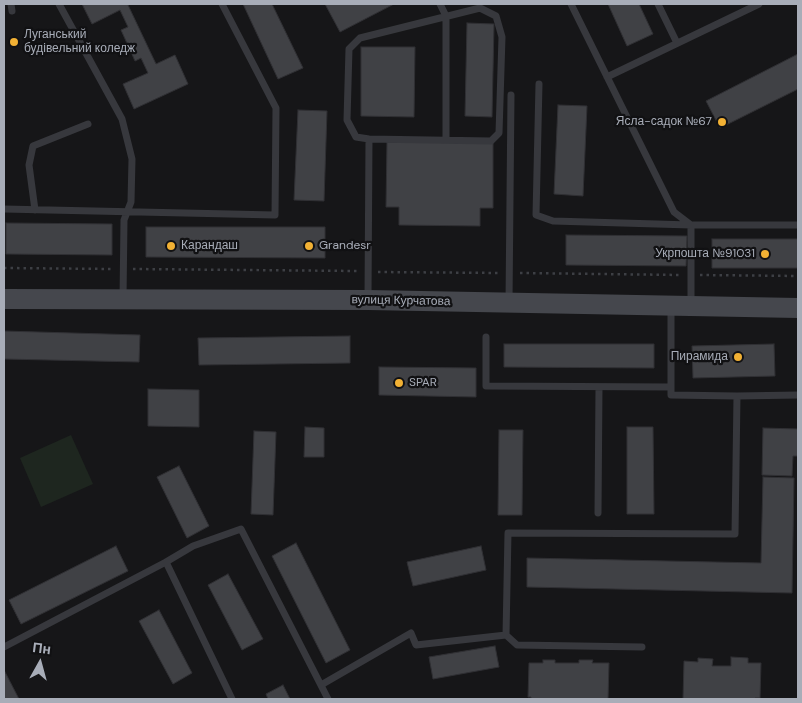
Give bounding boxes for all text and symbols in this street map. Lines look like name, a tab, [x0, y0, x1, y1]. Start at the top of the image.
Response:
place label: Луганський будівельний коледж	[24, 28, 135, 56]
marker: Луганський будівельний коледж	[8, 36, 20, 48]
place label: Ясла-садок №67	[616, 115, 712, 129]
marker: Ясла-садок №67	[716, 116, 728, 128]
place label: Карандаш	[181, 239, 238, 253]
place label: Grandesr	[319, 239, 371, 253]
marker: Карандаш	[165, 240, 177, 252]
marker: Grandesr	[303, 240, 315, 252]
place label: Укрпошта №91031	[655, 247, 755, 261]
marker: Укрпошта №91031	[759, 248, 771, 260]
street label: вулиця Курчатова	[351, 293, 451, 309]
place label: Пирамида	[671, 350, 728, 364]
marker: Пирамида	[732, 351, 744, 363]
place label: SPAR	[409, 376, 437, 390]
marker: SPAR	[393, 377, 405, 389]
north arrow	[15, 638, 65, 688]
text: Пн	[32, 638, 52, 658]

